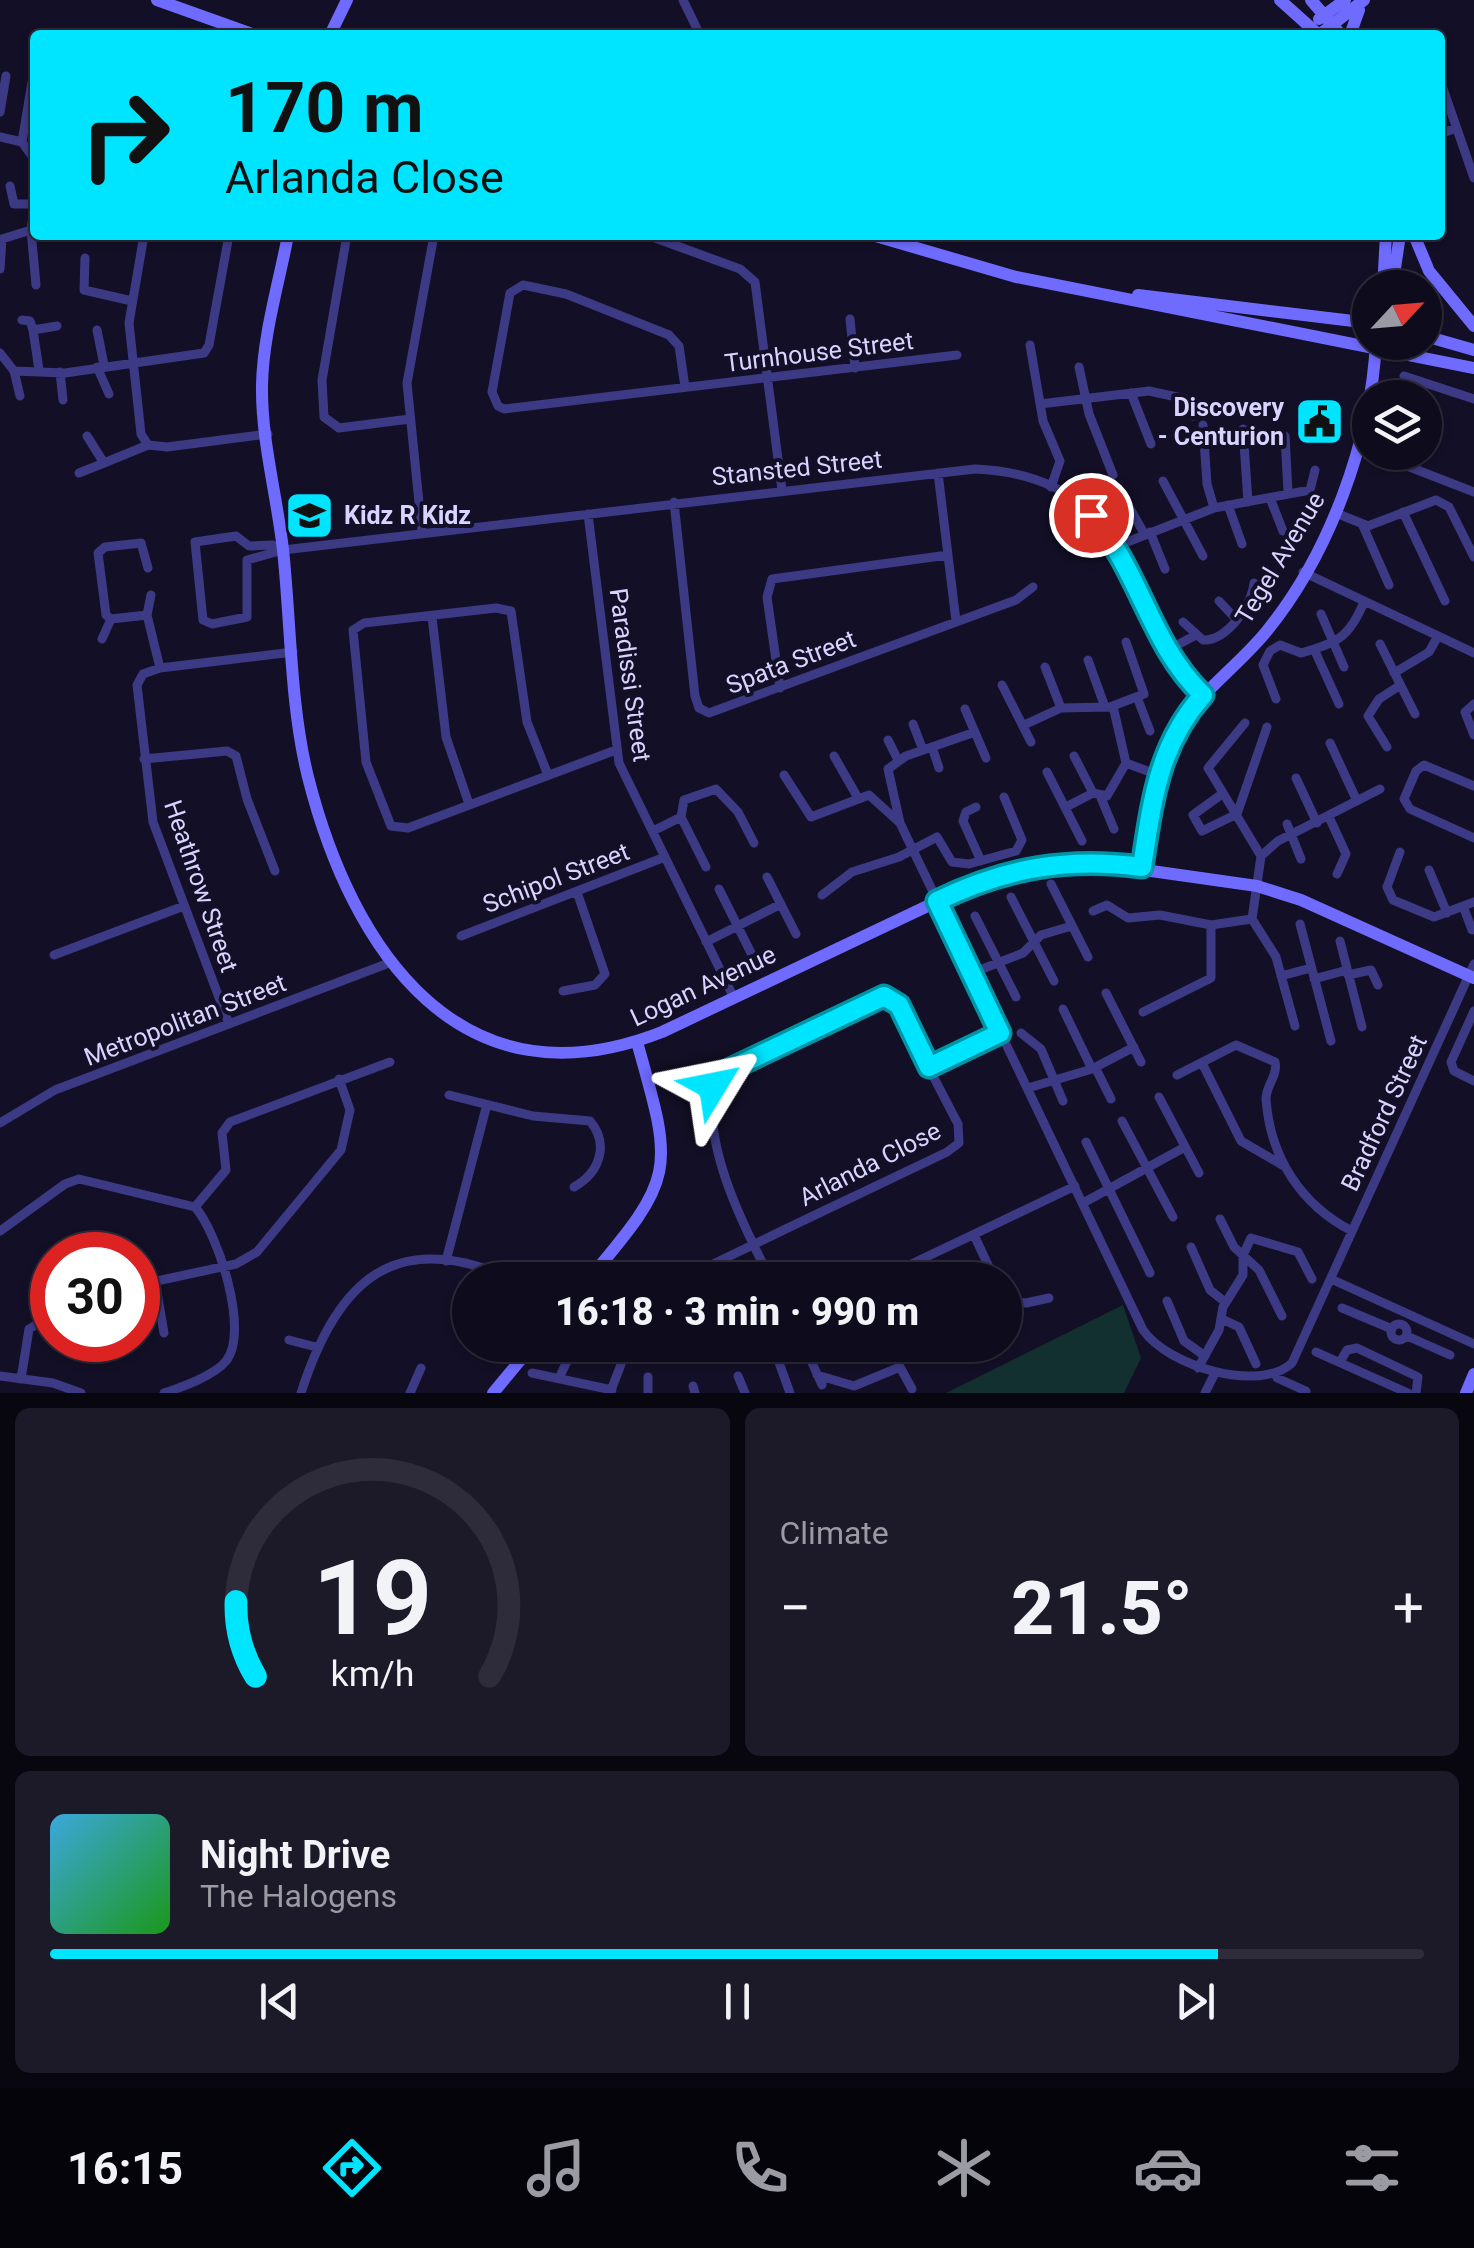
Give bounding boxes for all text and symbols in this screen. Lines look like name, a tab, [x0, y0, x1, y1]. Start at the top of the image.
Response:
text: 170 m	[225, 67, 424, 149]
icon: right	[60, 70, 190, 200]
text: Arlanda Close	[225, 151, 504, 204]
north arrow	[1352, 270, 1442, 360]
map controls	[1352, 270, 1442, 470]
street label: Turnhouse Street	[723, 326, 915, 378]
button: layers	[1352, 380, 1442, 470]
place label: Discovery - Centurion	[1158, 393, 1284, 451]
public building icon: Discovery - Centurion	[1293, 395, 1345, 447]
street label: Stansted Street	[710, 445, 884, 491]
pin	[1049, 473, 1134, 558]
street label: Tegel Avenue	[1229, 487, 1331, 629]
icon: arrive	[1064, 488, 1119, 543]
school or university icon: Kidz R Kidz	[283, 489, 335, 541]
place label: Kidz R Kidz	[344, 501, 471, 530]
street label: Paradissi Street	[603, 586, 657, 764]
street label: Spata Street	[722, 624, 860, 700]
street label: Heathrow Street	[158, 796, 244, 976]
street label: Schipol Street	[479, 837, 633, 919]
street label: Logan Avenue	[626, 940, 780, 1032]
street label: Metropolitan Street	[80, 968, 290, 1072]
street label: Bradford Street	[1335, 1030, 1433, 1196]
position arrow	[661, 1034, 765, 1138]
street label: Arlanda Close	[794, 1116, 946, 1212]
speed limit sign: 30	[30, 1232, 160, 1362]
text: 16:18 · 3 min · 990 m	[555, 1290, 919, 1334]
text: Climate	[780, 1514, 889, 1552]
text: 19	[313, 1538, 432, 1659]
text: 21.5°	[1011, 1564, 1193, 1652]
text: −	[780, 1576, 811, 1640]
text: +	[1393, 1576, 1424, 1640]
text: km/h	[330, 1653, 414, 1695]
text: Night Drive	[200, 1833, 390, 1877]
text: The Halogens	[200, 1877, 397, 1915]
icon: previous	[252, 1974, 307, 2029]
icon: pause	[710, 1974, 765, 2029]
icon: next	[1168, 1974, 1223, 2029]
icon: directions	[317, 2133, 387, 2203]
icon: music	[521, 2133, 591, 2203]
icon: phone	[725, 2133, 795, 2203]
icon: climate	[929, 2133, 999, 2203]
icon: car	[1133, 2133, 1203, 2203]
icon: filters	[1337, 2133, 1407, 2203]
text: 16:15	[67, 2142, 183, 2195]

